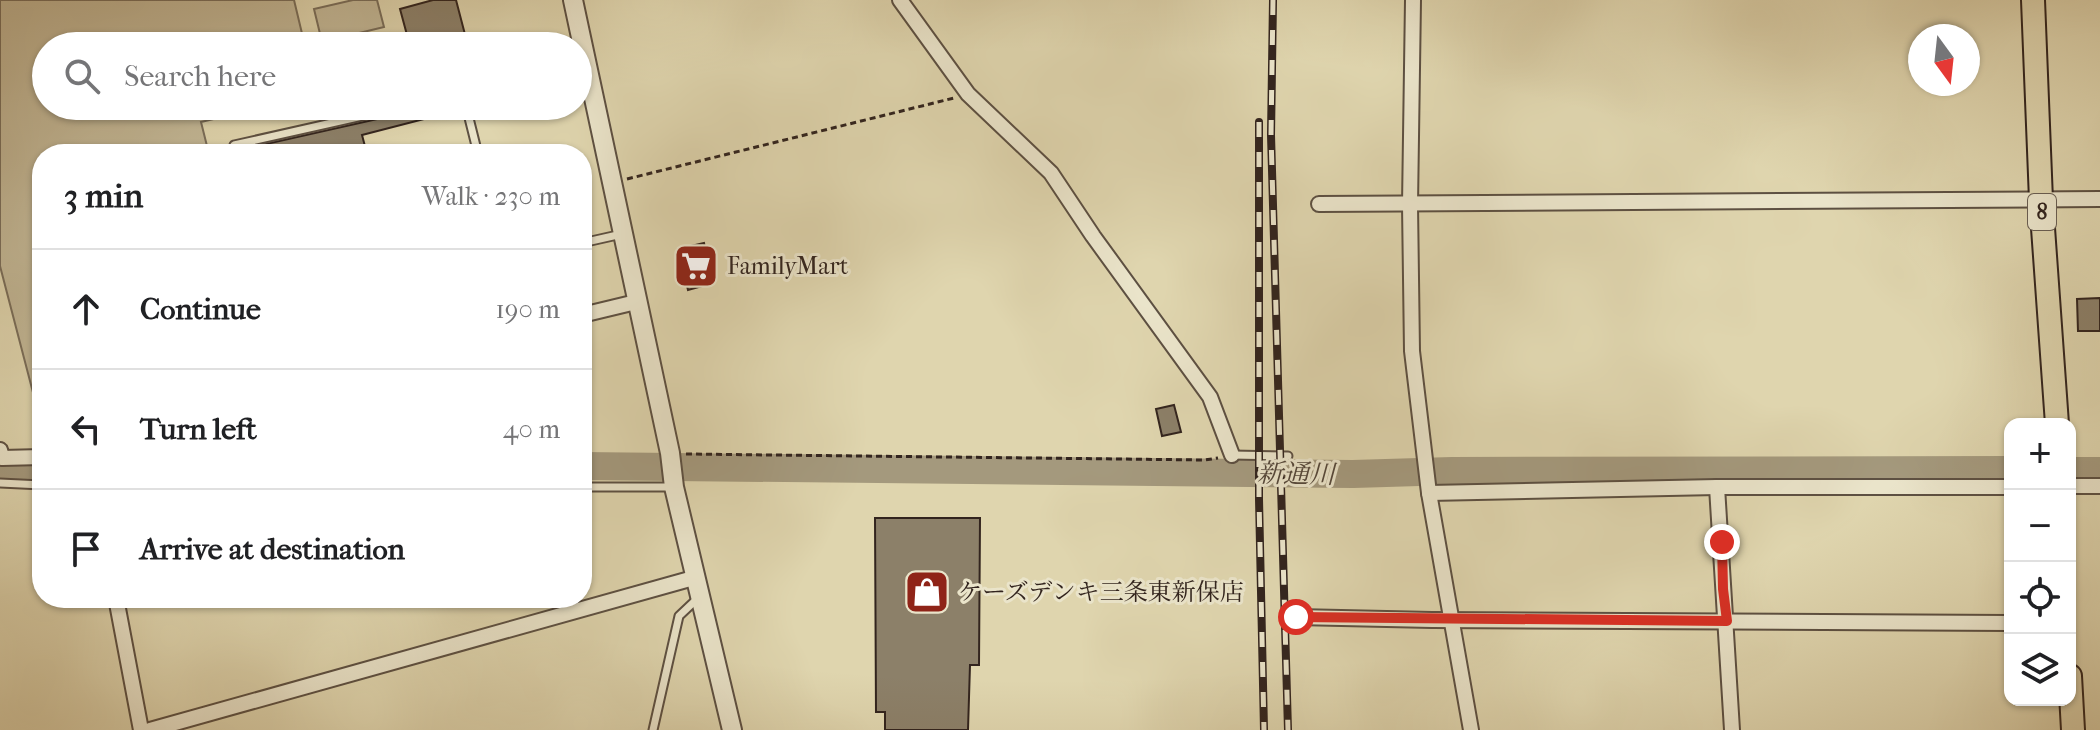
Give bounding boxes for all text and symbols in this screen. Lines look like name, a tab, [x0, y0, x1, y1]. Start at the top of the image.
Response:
north arrow	[1908, 24, 1980, 96]
search box	[32, 32, 592, 120]
icon: search	[60, 54, 104, 98]
text: Search here	[124, 59, 276, 94]
text: 3 min	[64, 176, 143, 216]
text: Walk · 230 m	[422, 181, 560, 212]
road number: 8	[2028, 194, 2056, 230]
supermarket icon: FamilyMart	[672, 242, 720, 290]
place label: FamilyMart	[727, 252, 849, 280]
icon: ahead	[64, 287, 108, 331]
text: Continue	[140, 292, 261, 327]
text: 190 m	[496, 294, 560, 325]
icon: left	[64, 407, 108, 451]
text: Turn left	[140, 412, 257, 447]
text: 40 m	[503, 414, 560, 445]
map controls	[2004, 418, 2076, 706]
button: +	[2004, 418, 2076, 490]
water label: 新通川	[1257, 458, 1338, 490]
button: −	[2004, 490, 2076, 562]
route end	[1704, 524, 1740, 560]
icon: arrive	[64, 527, 108, 571]
text: Arrive at destination	[140, 532, 405, 567]
button: locate	[2004, 562, 2076, 634]
shop icon: ケーズデンキ三条東新保店	[903, 568, 951, 616]
place label: ケーズデンキ三条東新保店	[958, 578, 1244, 606]
route start	[1278, 599, 1314, 635]
button: layers	[2004, 634, 2076, 706]

